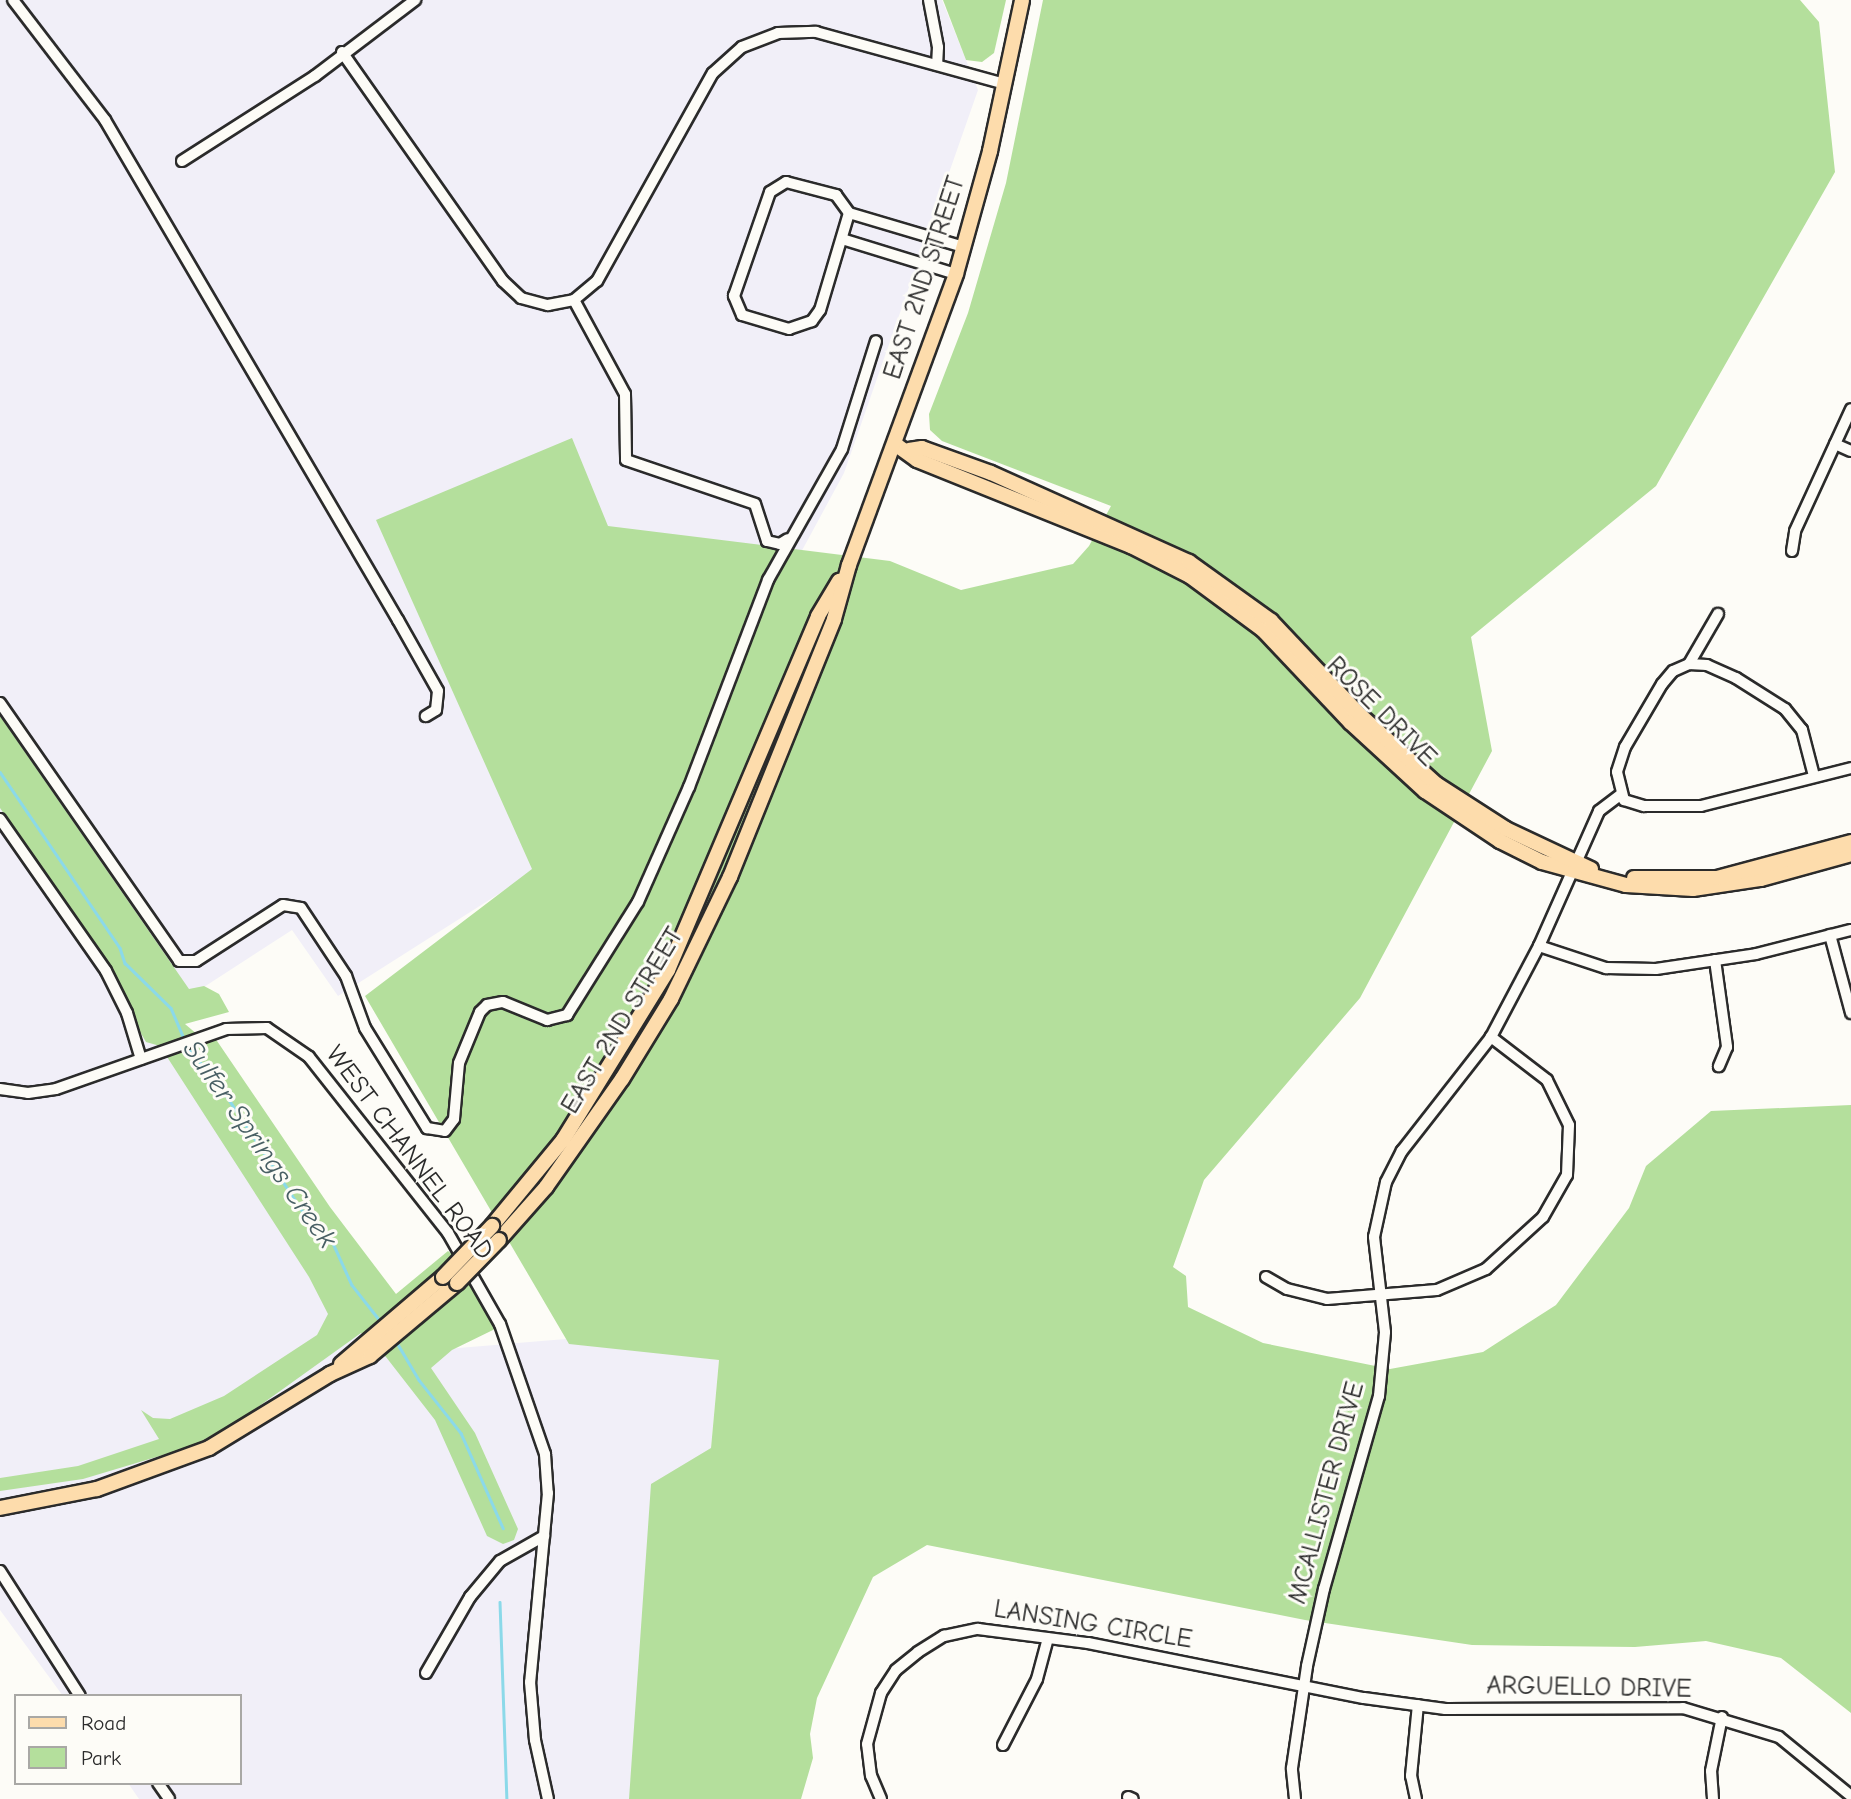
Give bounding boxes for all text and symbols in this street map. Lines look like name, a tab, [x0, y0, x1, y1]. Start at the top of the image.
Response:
street label: EAST 2ND STREET	[877, 173, 973, 383]
street label: ROSE DRIVE	[1320, 651, 1442, 773]
street label: EAST 2ND STREET	[555, 922, 691, 1120]
water label: Sulfer Springs Creek	[176, 1034, 344, 1254]
street label: WEST CHANNEL ROAD	[318, 1040, 500, 1266]
street label: MCALLISTER DRIVE	[1282, 1379, 1372, 1607]
street label: LANSING CIRCLE	[992, 1594, 1194, 1656]
street label: ARGUELLO DRIVE	[1486, 1671, 1692, 1705]
legend	[14, 1694, 242, 1785]
text: Road	[81, 1711, 126, 1735]
text: Park	[81, 1746, 121, 1770]

